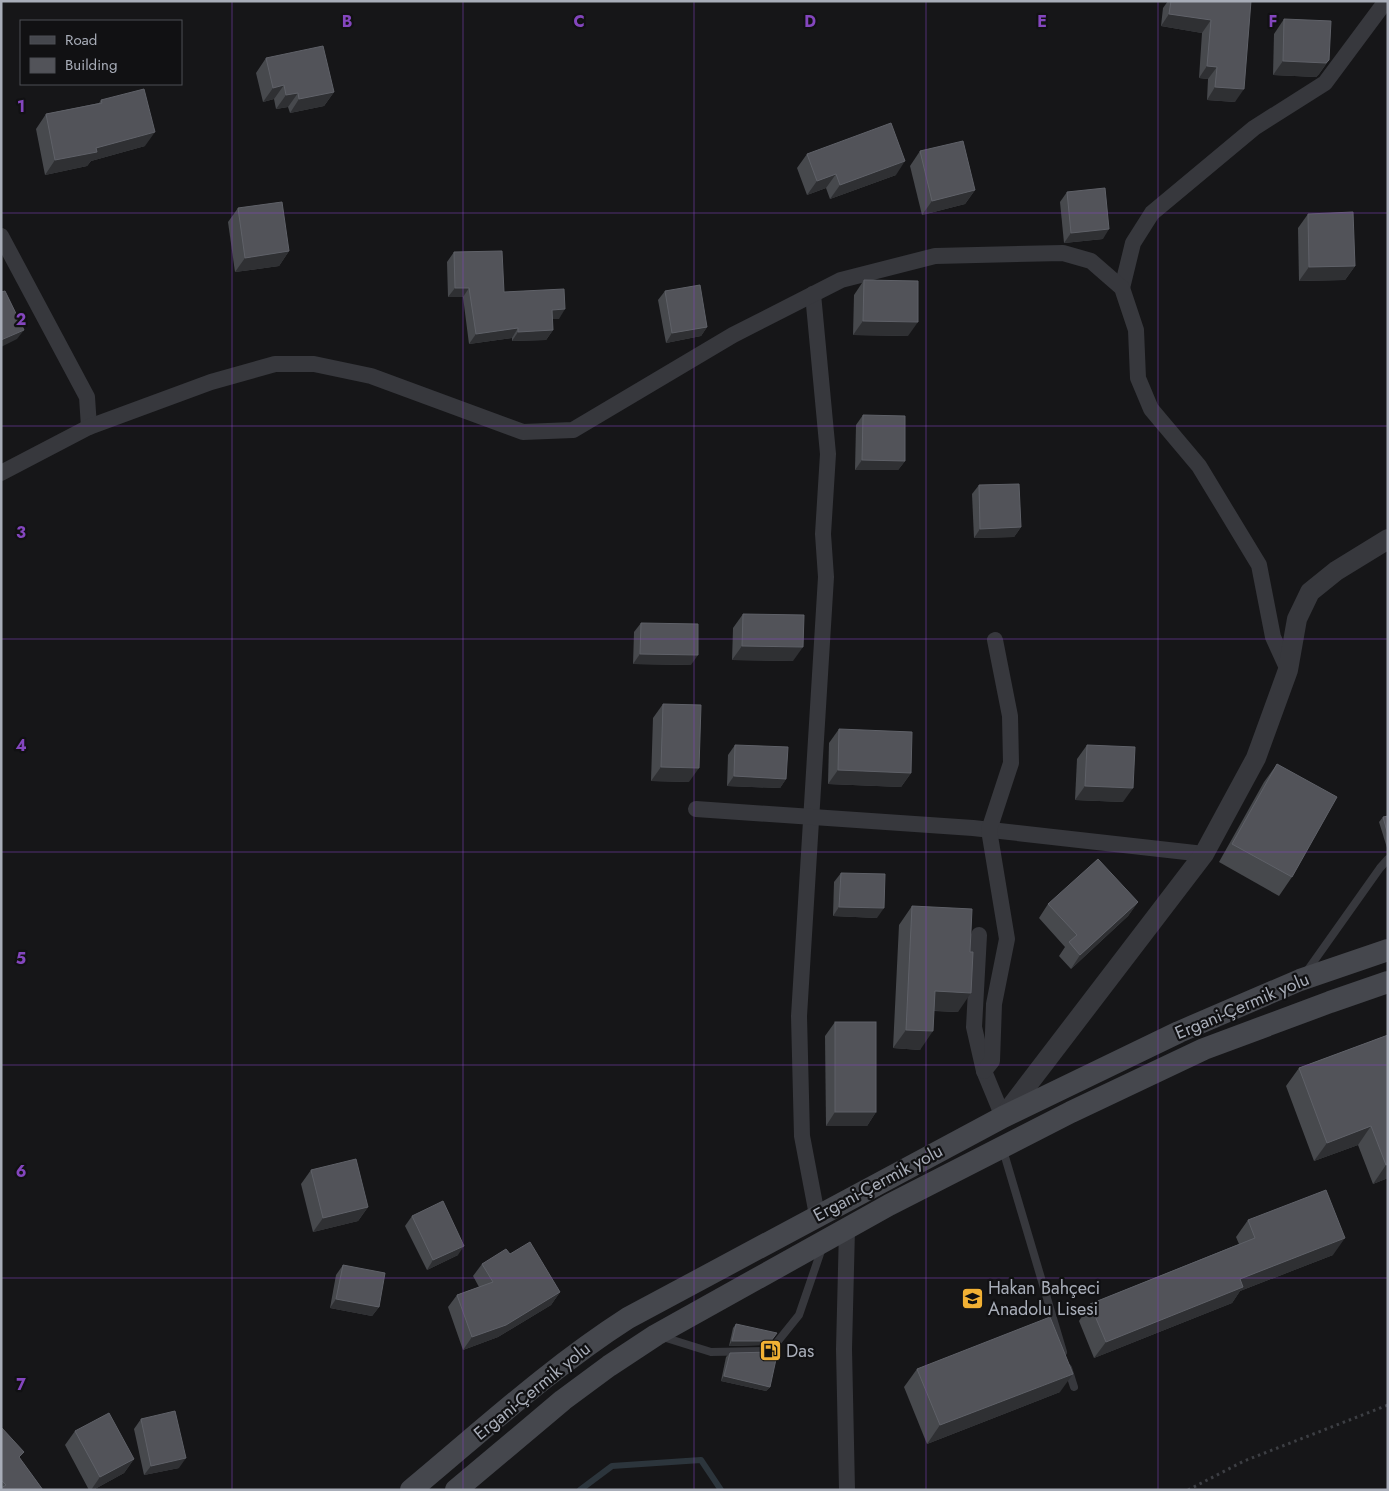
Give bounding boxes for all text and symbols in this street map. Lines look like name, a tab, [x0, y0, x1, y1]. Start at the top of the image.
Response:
text: B	[342, 10, 352, 33]
text: C	[573, 10, 585, 33]
text: D	[804, 10, 816, 33]
text: E	[1037, 10, 1047, 33]
text: F	[1269, 10, 1277, 33]
legend	[20, 20, 182, 85]
text: Road	[65, 29, 97, 51]
text: Building	[65, 54, 117, 76]
text: 1	[17, 95, 25, 118]
text: 2	[16, 308, 26, 331]
text: 3	[16, 521, 26, 544]
text: 4	[15, 734, 27, 757]
text: 5	[16, 947, 26, 970]
street label: Ergani-Çermik yolu	[1171, 966, 1313, 1046]
street label: Ergani-Çermik yolu	[809, 1138, 947, 1228]
text: 6	[16, 1160, 26, 1183]
place label: Hakan Bahçeci Anadolu Lisesi	[988, 1275, 1100, 1322]
school or university icon: Hakan Bahçeci Anadolu Lisesi	[960, 1286, 984, 1310]
street label: Ergani-Çermik yolu	[468, 1336, 596, 1446]
place label: Das	[786, 1338, 814, 1364]
fuel station icon: Das	[758, 1339, 782, 1363]
text: 7	[16, 1373, 26, 1396]

